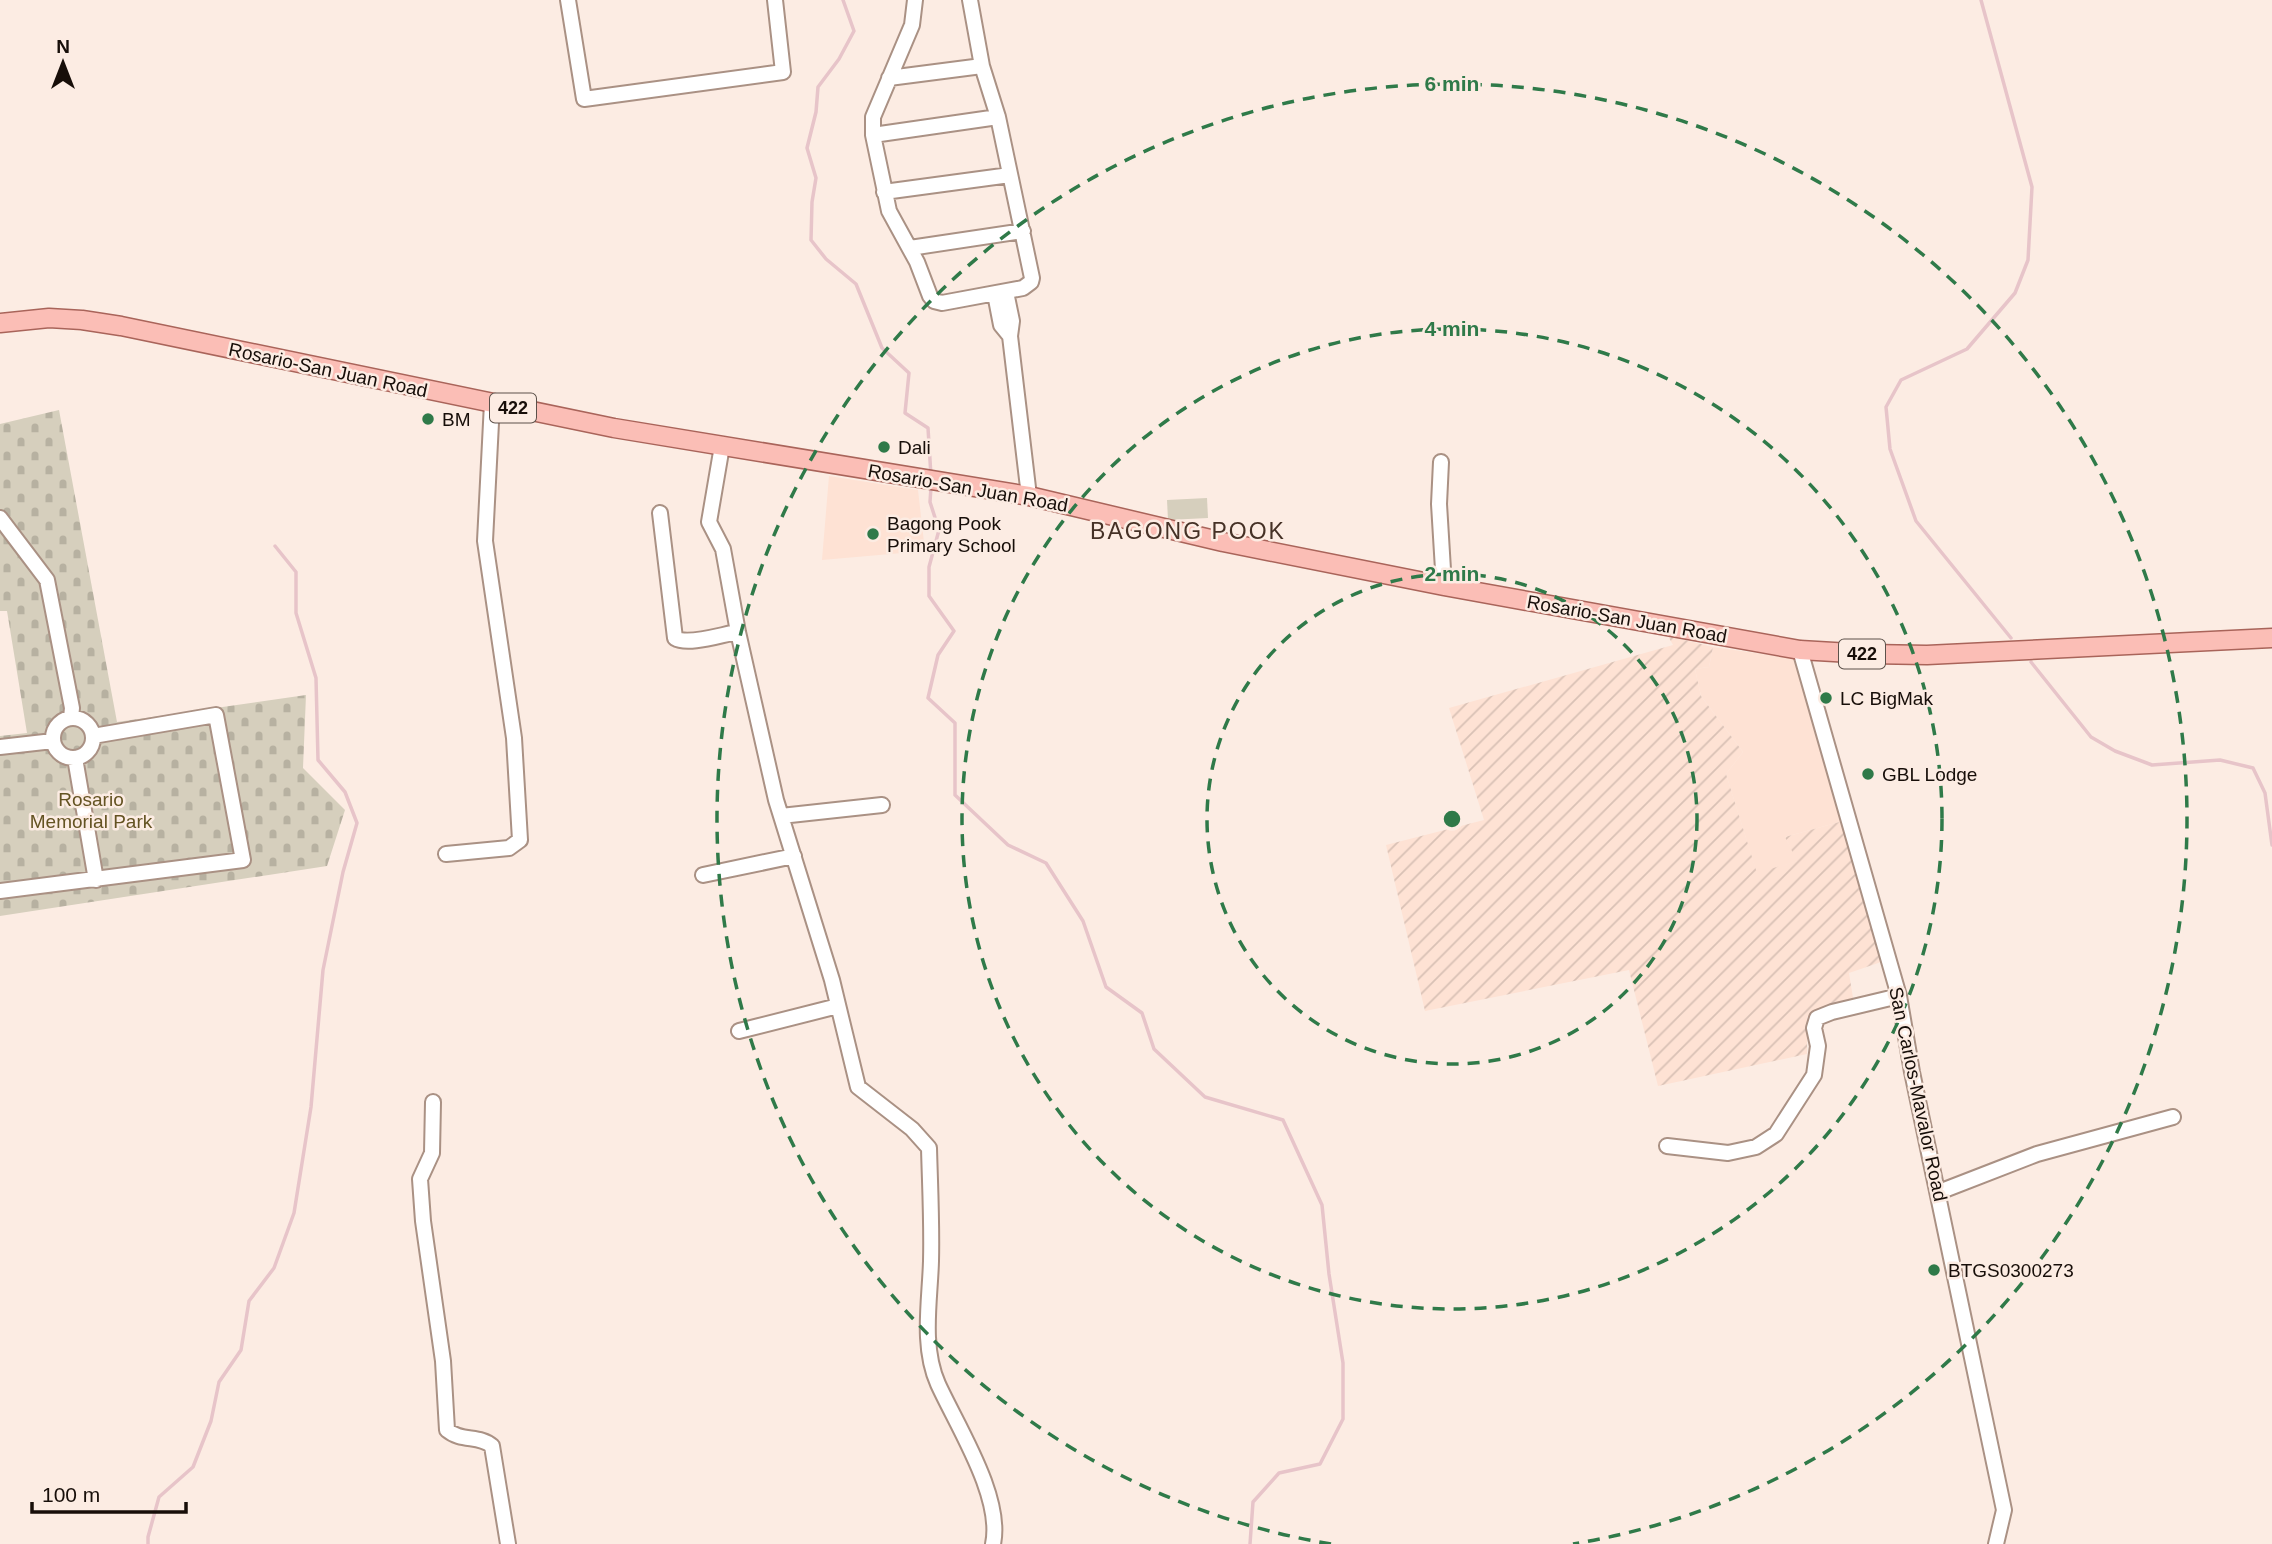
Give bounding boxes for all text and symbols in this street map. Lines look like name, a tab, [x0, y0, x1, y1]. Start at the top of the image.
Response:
north arrow	[28, 28, 98, 98]
text: N	[56, 36, 70, 57]
text: 6 min	[1425, 72, 1479, 95]
text: 4 min	[1425, 317, 1479, 340]
street label: Rosario-San Juan Road	[227, 339, 429, 401]
road number: 422	[490, 394, 536, 422]
place label: BM	[442, 409, 471, 430]
marker: BM	[420, 411, 436, 427]
place label: Dali	[898, 437, 931, 458]
marker: Dali	[876, 439, 892, 455]
street label: Rosario-San Juan Road	[866, 460, 1070, 516]
place label: Bagong Pook Primary School	[887, 513, 1016, 556]
district label: BAGONG POOK	[1090, 518, 1286, 544]
marker: Bagong Pook Primary School	[865, 526, 881, 542]
text: 2 min	[1425, 562, 1479, 585]
street label: Rosario-San Juan Road	[1525, 591, 1729, 647]
road number: 422	[1839, 640, 1885, 668]
place label: LC BigMak	[1840, 688, 1933, 709]
marker: LC BigMak	[1818, 690, 1834, 706]
place label: GBL Lodge	[1882, 764, 1977, 785]
marker: GBL Lodge	[1860, 766, 1876, 782]
park label: Rosario Memorial Park	[30, 789, 153, 832]
centre of rings	[1440, 807, 1464, 831]
street label: San Carlos-Mavalor Road	[1885, 985, 1951, 1203]
place label: BTGS0300273	[1948, 1260, 2074, 1281]
marker: BTGS0300273	[1926, 1262, 1942, 1278]
scale bar	[32, 1470, 186, 1514]
text: 100 m	[42, 1483, 100, 1506]

